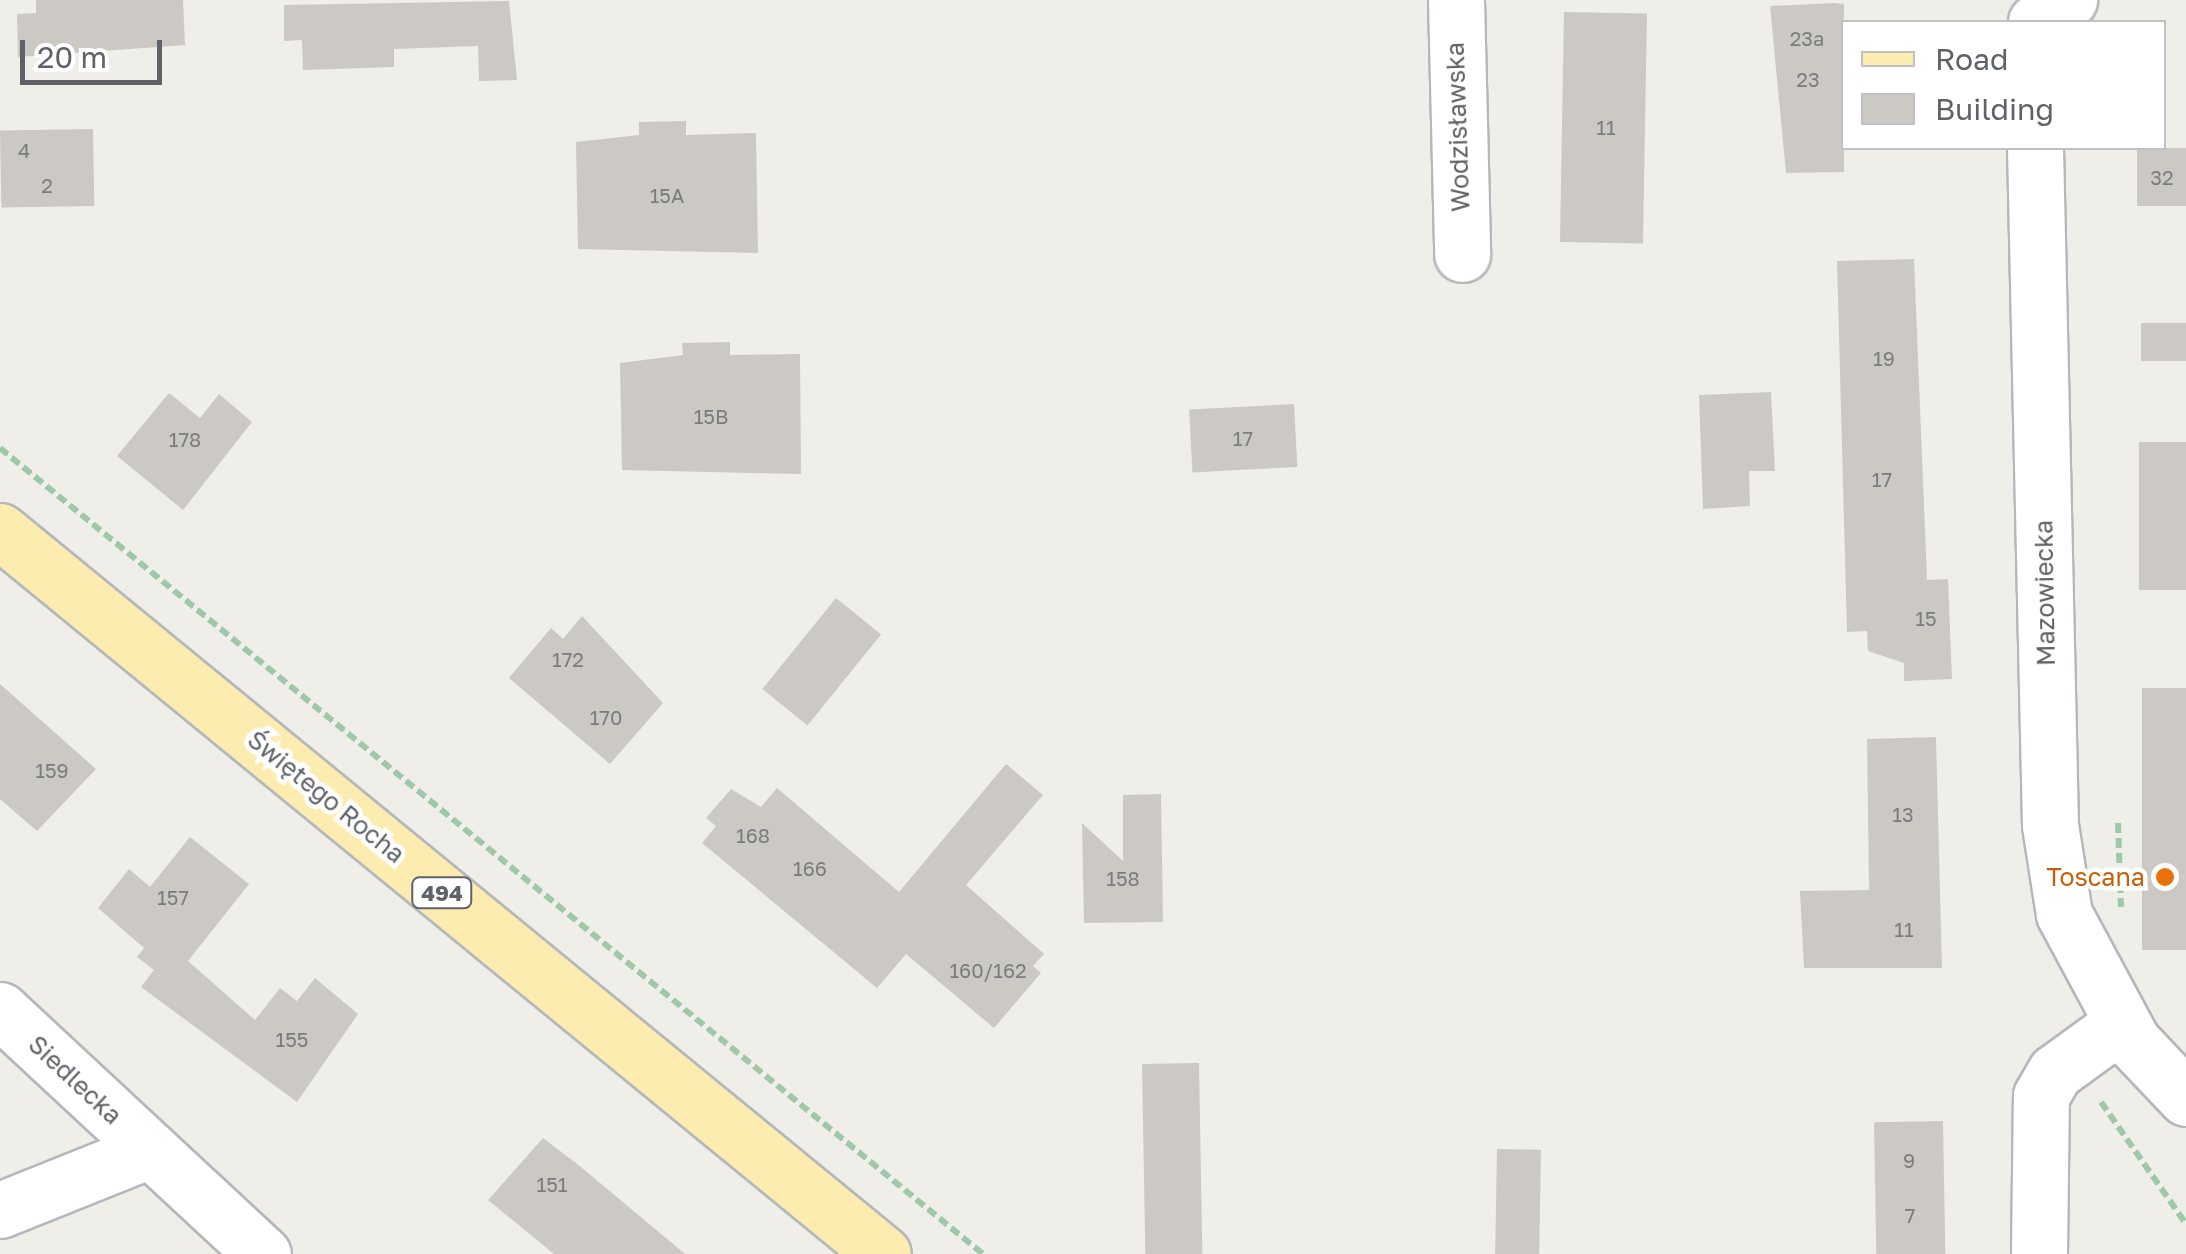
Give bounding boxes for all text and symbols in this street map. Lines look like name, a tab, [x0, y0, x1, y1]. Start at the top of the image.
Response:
scale bar	[25, 20, 168, 82]
legend	[1841, 20, 2166, 150]
house number: 23a	[1790, 26, 1824, 50]
text: 20 m	[37, 39, 107, 75]
text: Road	[1935, 41, 2009, 77]
street label: Wodzisławska	[1440, 42, 1476, 212]
house number: 23	[1796, 67, 1820, 91]
text: Building	[1935, 91, 2054, 127]
house number: 11	[1596, 115, 1616, 139]
house number: 4	[18, 138, 30, 162]
house number: 32	[2150, 165, 2174, 189]
house number: 2	[41, 173, 53, 197]
house number: 15A	[650, 183, 684, 207]
house number: 19	[1873, 346, 1895, 370]
house number: 15B	[694, 404, 728, 428]
house number: 17	[1233, 426, 1253, 450]
house number: 178	[169, 427, 201, 451]
house number: 17	[1872, 467, 1892, 491]
street label: Mazowiecka	[2029, 520, 2061, 666]
house number: 15	[1915, 606, 1937, 630]
house number: 172	[552, 647, 584, 671]
house number: 170	[590, 705, 622, 729]
street label: Świętego Rocha	[241, 725, 411, 869]
house number: 159	[35, 758, 69, 782]
house number: 13	[1892, 802, 1914, 826]
house number: 168	[736, 823, 770, 847]
house number: 166	[793, 856, 827, 880]
place label: Toscana	[2046, 862, 2145, 892]
house number: 158	[1106, 866, 1140, 890]
marker: Toscana	[2154, 866, 2176, 888]
road number: 494	[410, 876, 474, 910]
house number: 157	[157, 885, 189, 909]
house number: 11	[1894, 917, 1914, 941]
house number: 160/162	[949, 958, 1027, 982]
house number: 155	[276, 1027, 308, 1051]
street label: Siedlecka	[22, 1029, 128, 1131]
house number: 9	[1903, 1148, 1915, 1172]
house number: 151	[537, 1172, 567, 1196]
house number: 7	[1905, 1203, 1915, 1227]

